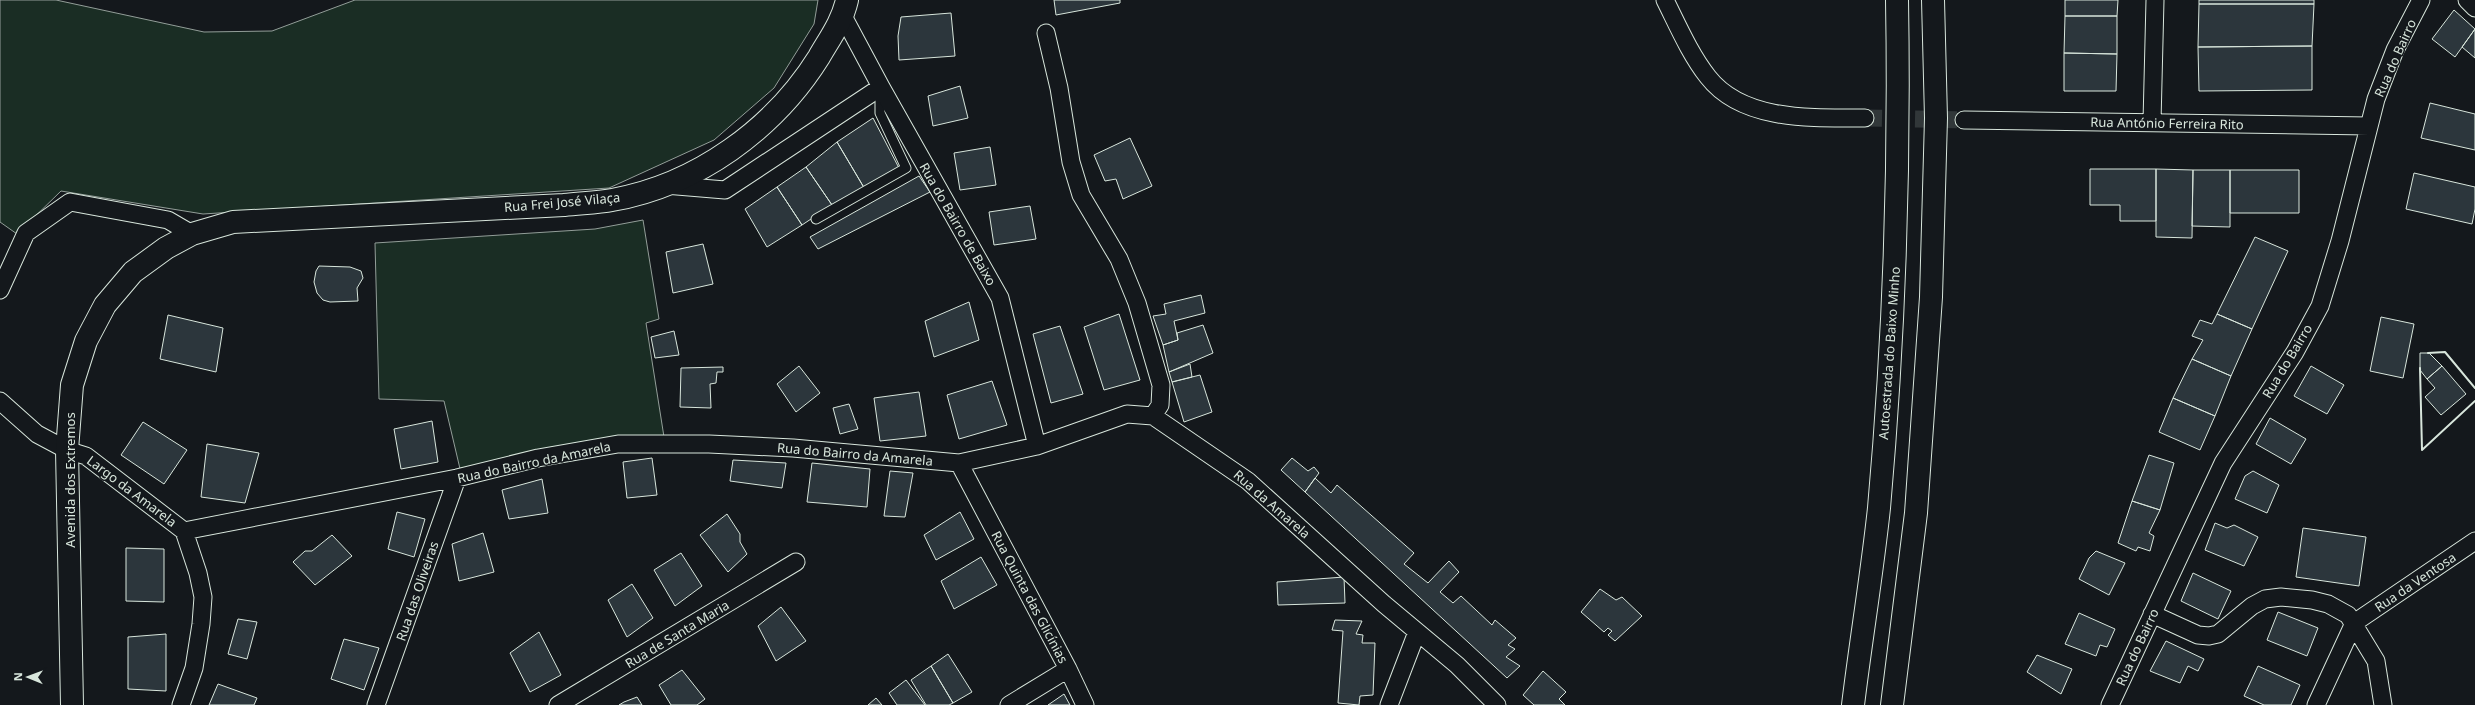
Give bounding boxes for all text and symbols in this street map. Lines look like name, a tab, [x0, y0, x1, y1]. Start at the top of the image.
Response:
street label: Rua do Bairro	[2370, 16, 2420, 100]
street label: Rua António Ferreira Rito	[2090, 113, 2244, 133]
street label: Rua do Bairro de Baixo	[915, 159, 1001, 289]
street label: Rua Frei José Vilaça	[503, 188, 621, 216]
street label: Autoestrada do Baixo Minho	[1874, 266, 1904, 440]
street label: Rua do Bairro	[2258, 320, 2316, 401]
street label: Avenida dos Extremos	[61, 412, 79, 548]
street label: Rua do Bairro da Amarela	[456, 437, 612, 487]
street label: Rua do Bairro da Amarela	[776, 438, 934, 470]
street label: Largo da Amarela	[83, 451, 181, 531]
street label: Rua da Amarela	[1230, 466, 1314, 542]
street label: Rua Quinta das Glicínias	[987, 528, 1073, 666]
street label: Rua das Oliveiras	[391, 539, 443, 643]
street label: Rua da Ventosa	[2371, 548, 2459, 616]
street label: Rua de Santa Maria	[622, 596, 732, 672]
street label: Rua do Bairro	[2111, 605, 2163, 689]
north arrow	[8, 657, 48, 697]
text: N	[10, 672, 25, 681]

